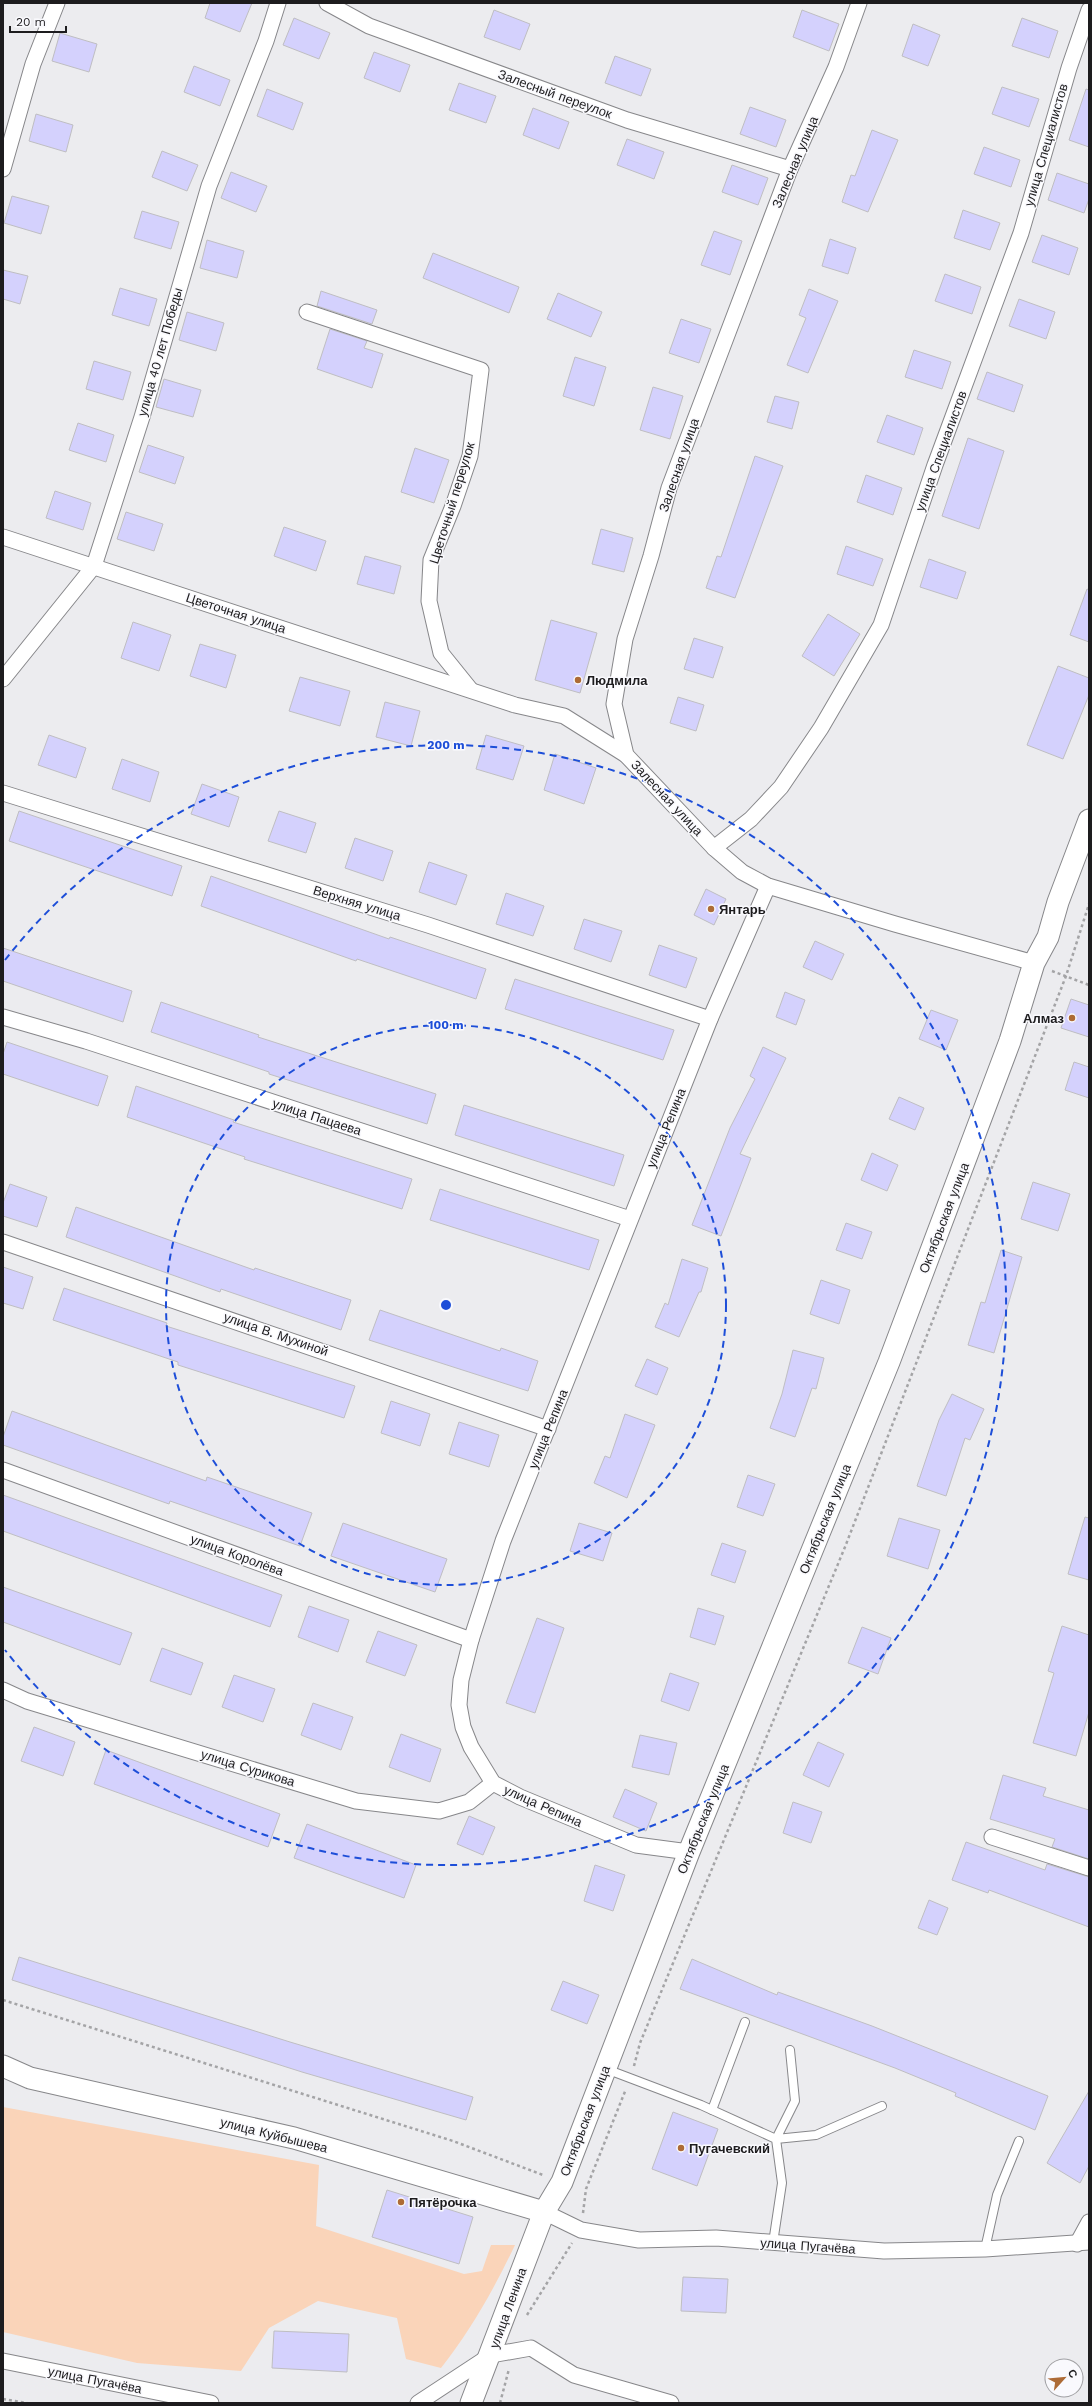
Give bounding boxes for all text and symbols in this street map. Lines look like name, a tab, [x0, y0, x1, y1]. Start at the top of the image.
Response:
scale bar	[10, 8, 66, 34]
text: 20 m	[16, 15, 46, 29]
street label: Залесный переулок	[496, 66, 614, 122]
street label: улица Специалистов	[1021, 82, 1071, 208]
street label: Залесная улица	[769, 113, 821, 210]
street label: улица 40 лет Победы	[134, 286, 186, 418]
street label: улица Специалистов	[912, 389, 970, 513]
street label: Залесная улица	[656, 415, 702, 514]
street label: Цветочный переулок	[426, 440, 478, 566]
street label: Цветочная улица	[184, 590, 289, 636]
place label: Людмила	[586, 673, 648, 688]
marker: Людмила	[573, 675, 583, 685]
text: 200 m	[427, 738, 465, 752]
street label: Залесная улица	[628, 757, 706, 840]
street label: Верхняя улица	[311, 883, 403, 924]
place label: Янтарь	[719, 902, 766, 917]
marker: Янтарь	[706, 904, 716, 914]
place label: Алмаз	[1023, 1011, 1065, 1026]
marker: Алмаз	[1067, 1013, 1077, 1023]
text: 100 m	[428, 1018, 464, 1032]
street label: улица Репина	[643, 1085, 689, 1170]
street label: улица Пацаева	[271, 1096, 364, 1139]
street label: Октябрьская улица	[916, 1160, 972, 1275]
centre of rings	[439, 1298, 453, 1312]
street label: улица В. Мухиной	[222, 1309, 330, 1359]
street label: улица Репина	[525, 1386, 571, 1471]
street label: Октябрьская улица	[796, 1461, 854, 1576]
street label: улица Королёва	[188, 1531, 286, 1579]
street label: улица Сурикова	[199, 1747, 298, 1790]
street label: Октябрьская улица	[674, 1761, 732, 1876]
street label: улица Репина	[501, 1782, 585, 1830]
street label: Октябрьская улица	[557, 2063, 613, 2178]
street label: улица Куйбышева	[219, 2114, 330, 2156]
place label: Пугачевский	[689, 2141, 770, 2156]
marker: Пугачевский	[676, 2143, 686, 2153]
place label: Пятёрочка	[409, 2195, 477, 2210]
marker: Пятёрочка	[396, 2197, 406, 2207]
street label: улица Пугачёва	[760, 2235, 857, 2257]
street label: улица Ленина	[486, 2265, 530, 2350]
north arrow	[1044, 2358, 1084, 2398]
street label: улица Пугачёва	[47, 2364, 144, 2397]
text: С	[1065, 2367, 1080, 2380]

